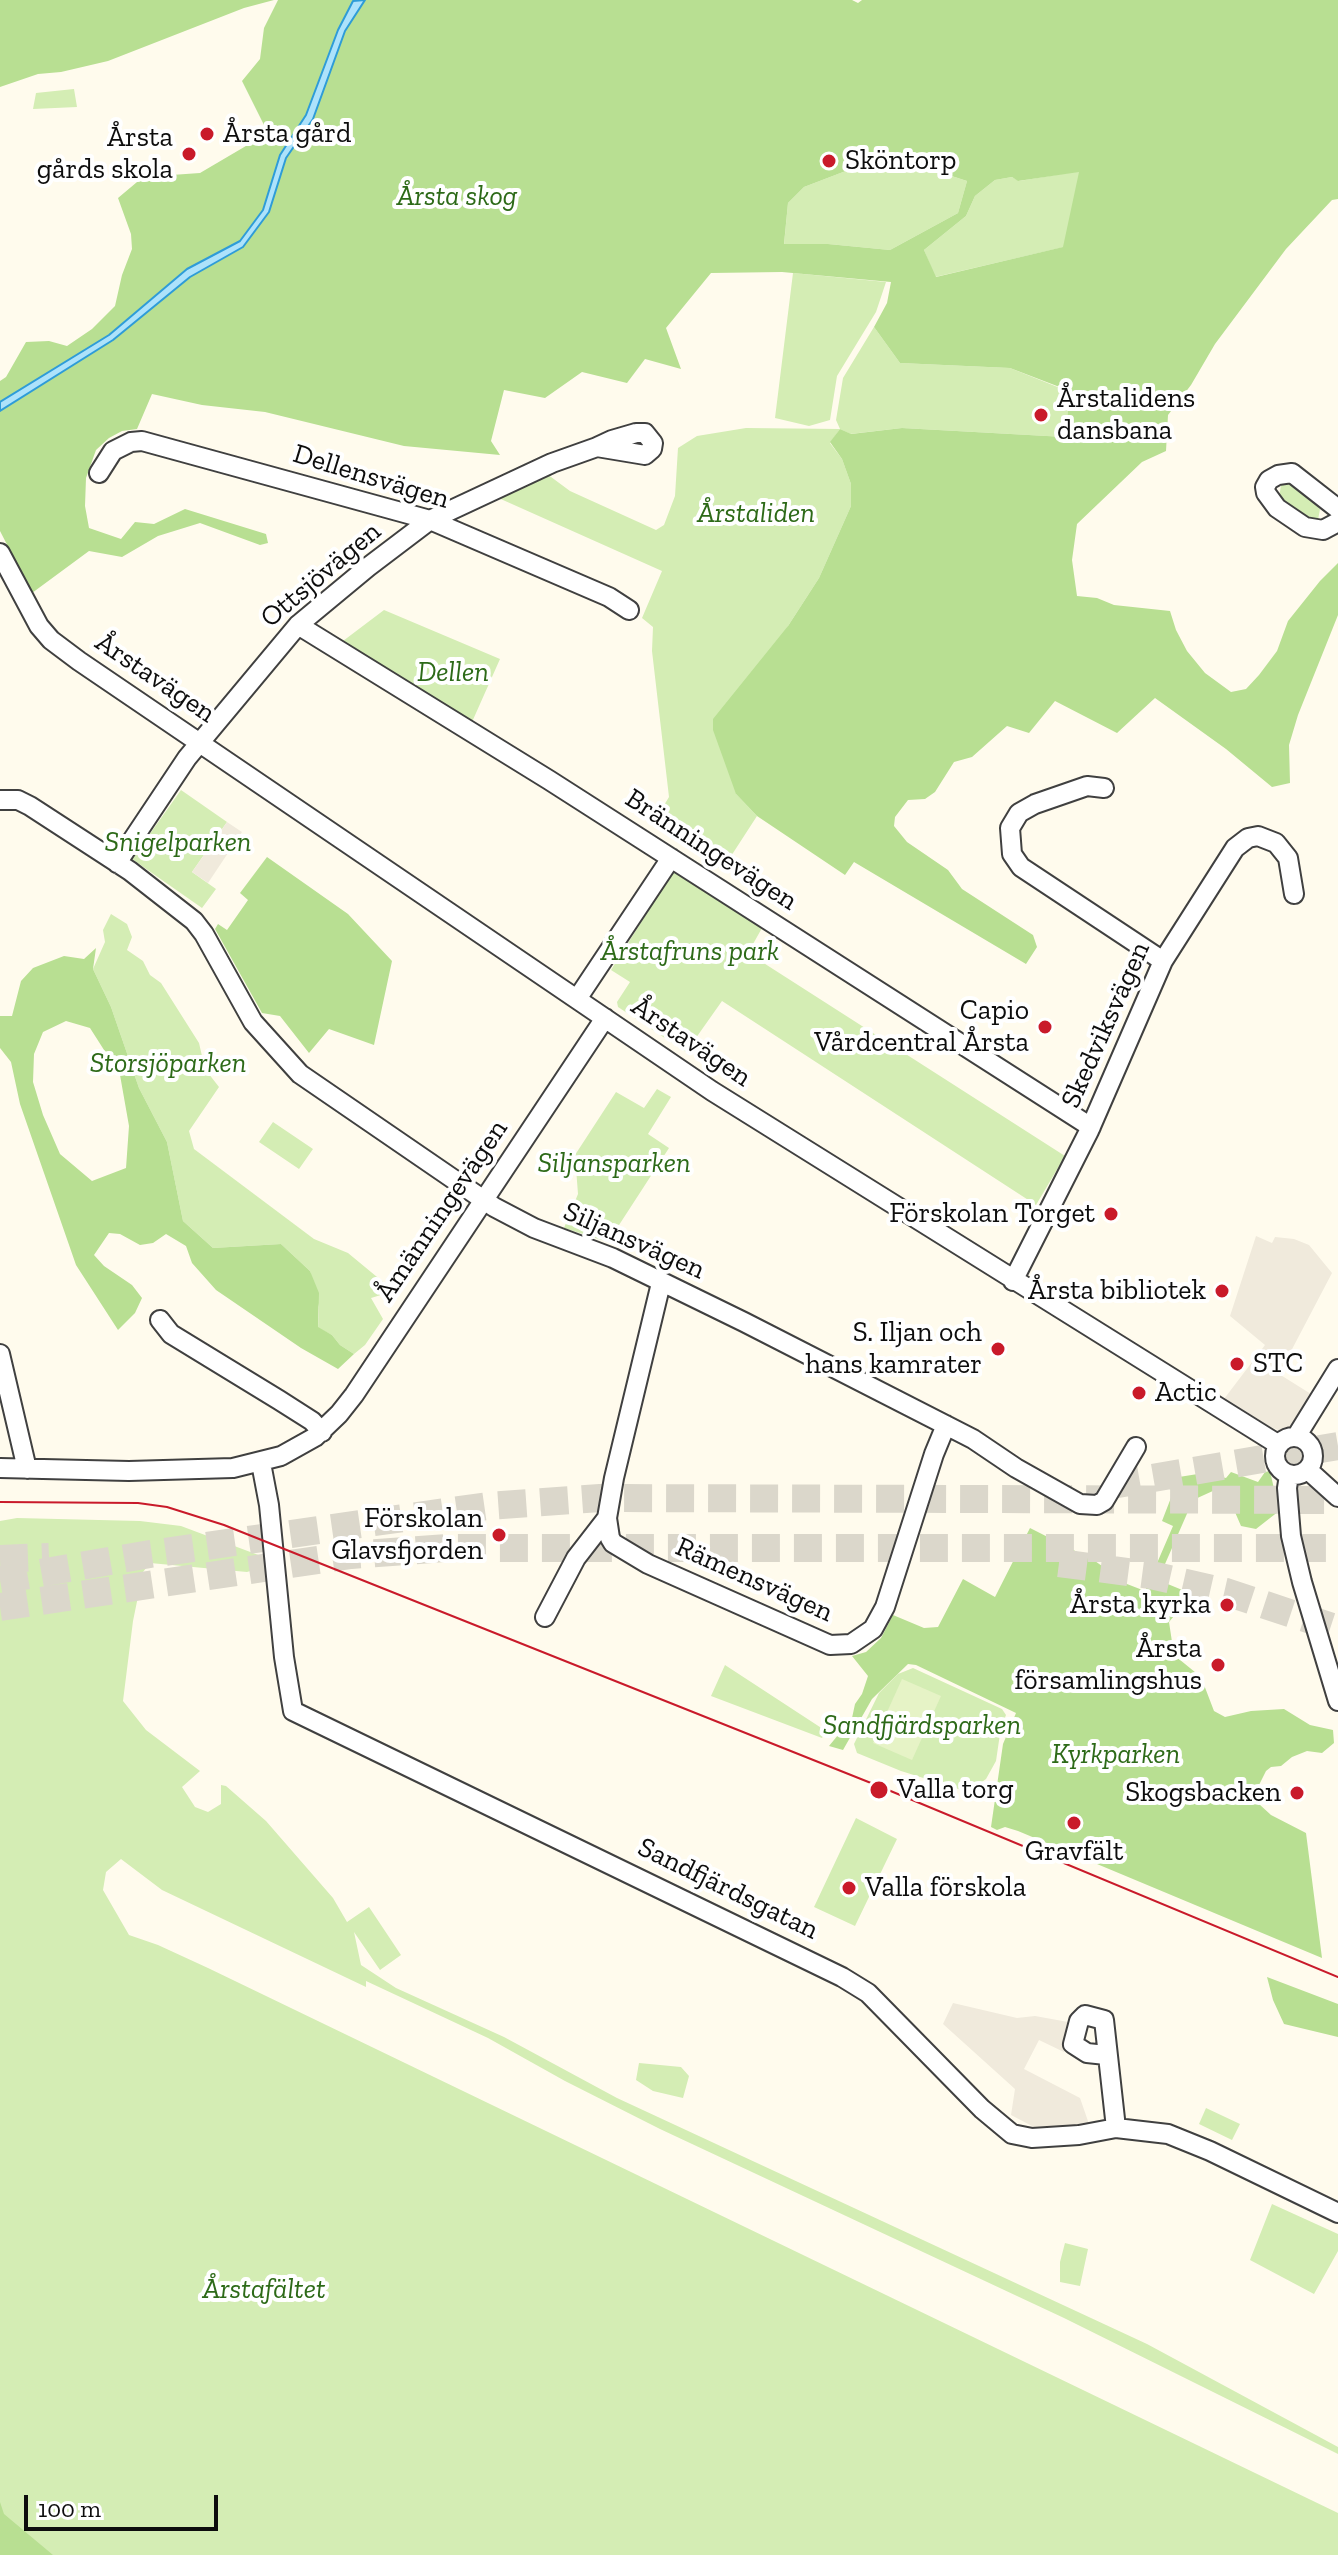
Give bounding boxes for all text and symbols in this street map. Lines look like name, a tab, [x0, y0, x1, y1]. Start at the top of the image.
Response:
place label: Årsta gård	[223, 117, 351, 151]
place label: Årsta gårds skola	[37, 121, 173, 187]
marker: Årsta gård	[198, 125, 216, 143]
place label: Sköntorp	[845, 144, 956, 178]
marker: Årsta gårds skola	[180, 145, 198, 163]
marker: Sköntorp	[820, 152, 838, 170]
park label: Årsta skog	[397, 180, 517, 214]
place label: Årstalidens dansbana	[1057, 382, 1195, 448]
marker: Årstalidens dansbana	[1032, 406, 1050, 424]
street label: Dellensvägen	[289, 437, 453, 517]
park label: Årstaliden	[697, 497, 815, 531]
street label: Ottsjövägen	[254, 515, 388, 635]
street label: Årstavägen	[88, 626, 222, 730]
park label: Dellen	[417, 656, 489, 690]
street label: Bränningevägen	[619, 782, 803, 918]
park label: Snigelparken	[104, 826, 252, 860]
park label: Årstafruns park	[601, 935, 779, 969]
street label: Skedviksvägen	[1054, 937, 1158, 1113]
street label: Årstavägen	[624, 990, 758, 1094]
place label: Capio Vårdcentral Årsta	[814, 994, 1029, 1060]
marker: Capio Vårdcentral Årsta	[1036, 1018, 1054, 1036]
park label: Storsjöparken	[90, 1047, 246, 1081]
street label: Åmänningevägen	[369, 1114, 515, 1308]
park label: Siljansparken	[537, 1147, 691, 1181]
street label: Siljansvägen	[558, 1195, 710, 1287]
place label: Förskolan Torget	[889, 1197, 1095, 1231]
marker: Förskolan Torget	[1102, 1205, 1120, 1223]
place label: Årsta bibliotek	[1028, 1274, 1206, 1308]
marker: Årsta bibliotek	[1213, 1282, 1231, 1300]
place label: S. Iljan och hans kamrater	[805, 1316, 982, 1382]
marker: S. Iljan och hans kamrater	[989, 1340, 1007, 1358]
place label: STC	[1253, 1347, 1303, 1381]
marker: STC	[1228, 1355, 1246, 1373]
place label: Actic	[1155, 1376, 1217, 1410]
marker: Actic	[1130, 1384, 1148, 1402]
place label: Förskolan Glavsfjorden	[331, 1502, 483, 1568]
marker: Förskolan Glavsfjorden	[490, 1526, 508, 1544]
street label: Rämensvägen	[670, 1530, 838, 1630]
place label: Årsta kyrka	[1070, 1588, 1211, 1622]
marker: Årsta kyrka	[1218, 1596, 1236, 1614]
place label: Årsta församlingshus	[1015, 1632, 1202, 1698]
marker: Årsta församlingshus	[1209, 1656, 1227, 1674]
park label: Sandfjärdsparken	[823, 1709, 1021, 1743]
park label: Kyrkparken	[1052, 1738, 1180, 1772]
place label: Valla torg	[897, 1773, 1014, 1807]
place label: Skogsbacken	[1125, 1776, 1281, 1810]
marker: Valla torg	[868, 1779, 890, 1801]
marker: Skogsbacken	[1288, 1784, 1306, 1802]
marker: Gravfält	[1065, 1814, 1083, 1832]
street label: Sandfjärdsgatan	[632, 1831, 824, 1947]
place label: Gravfält	[1025, 1835, 1123, 1869]
place label: Valla förskola	[865, 1871, 1026, 1905]
marker: Valla förskola	[840, 1879, 858, 1897]
park label: Årstafältet	[202, 2273, 326, 2307]
scale bar	[28, 2479, 222, 2529]
text: 100 m	[38, 2494, 101, 2523]

